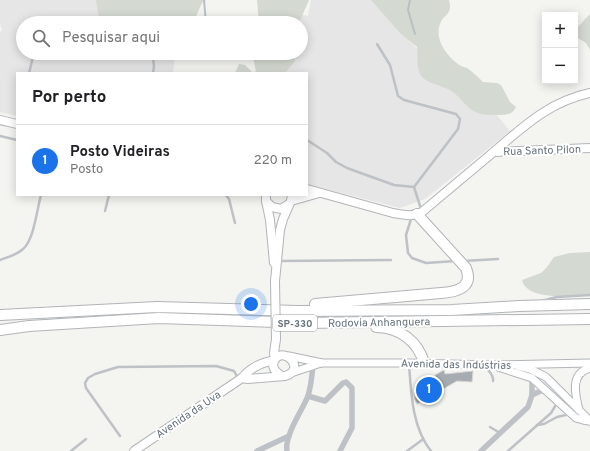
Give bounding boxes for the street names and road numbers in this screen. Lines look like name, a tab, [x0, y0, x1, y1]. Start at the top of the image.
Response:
street label: Rua Santo Pilon	[503, 143, 581, 159]
road number: SP-330	[273, 315, 317, 331]
street label: Rodovia Anhanguera	[328, 315, 431, 331]
street label: Avenida das Indústrias	[401, 357, 511, 373]
street label: Avenida da Uva	[153, 388, 224, 442]

